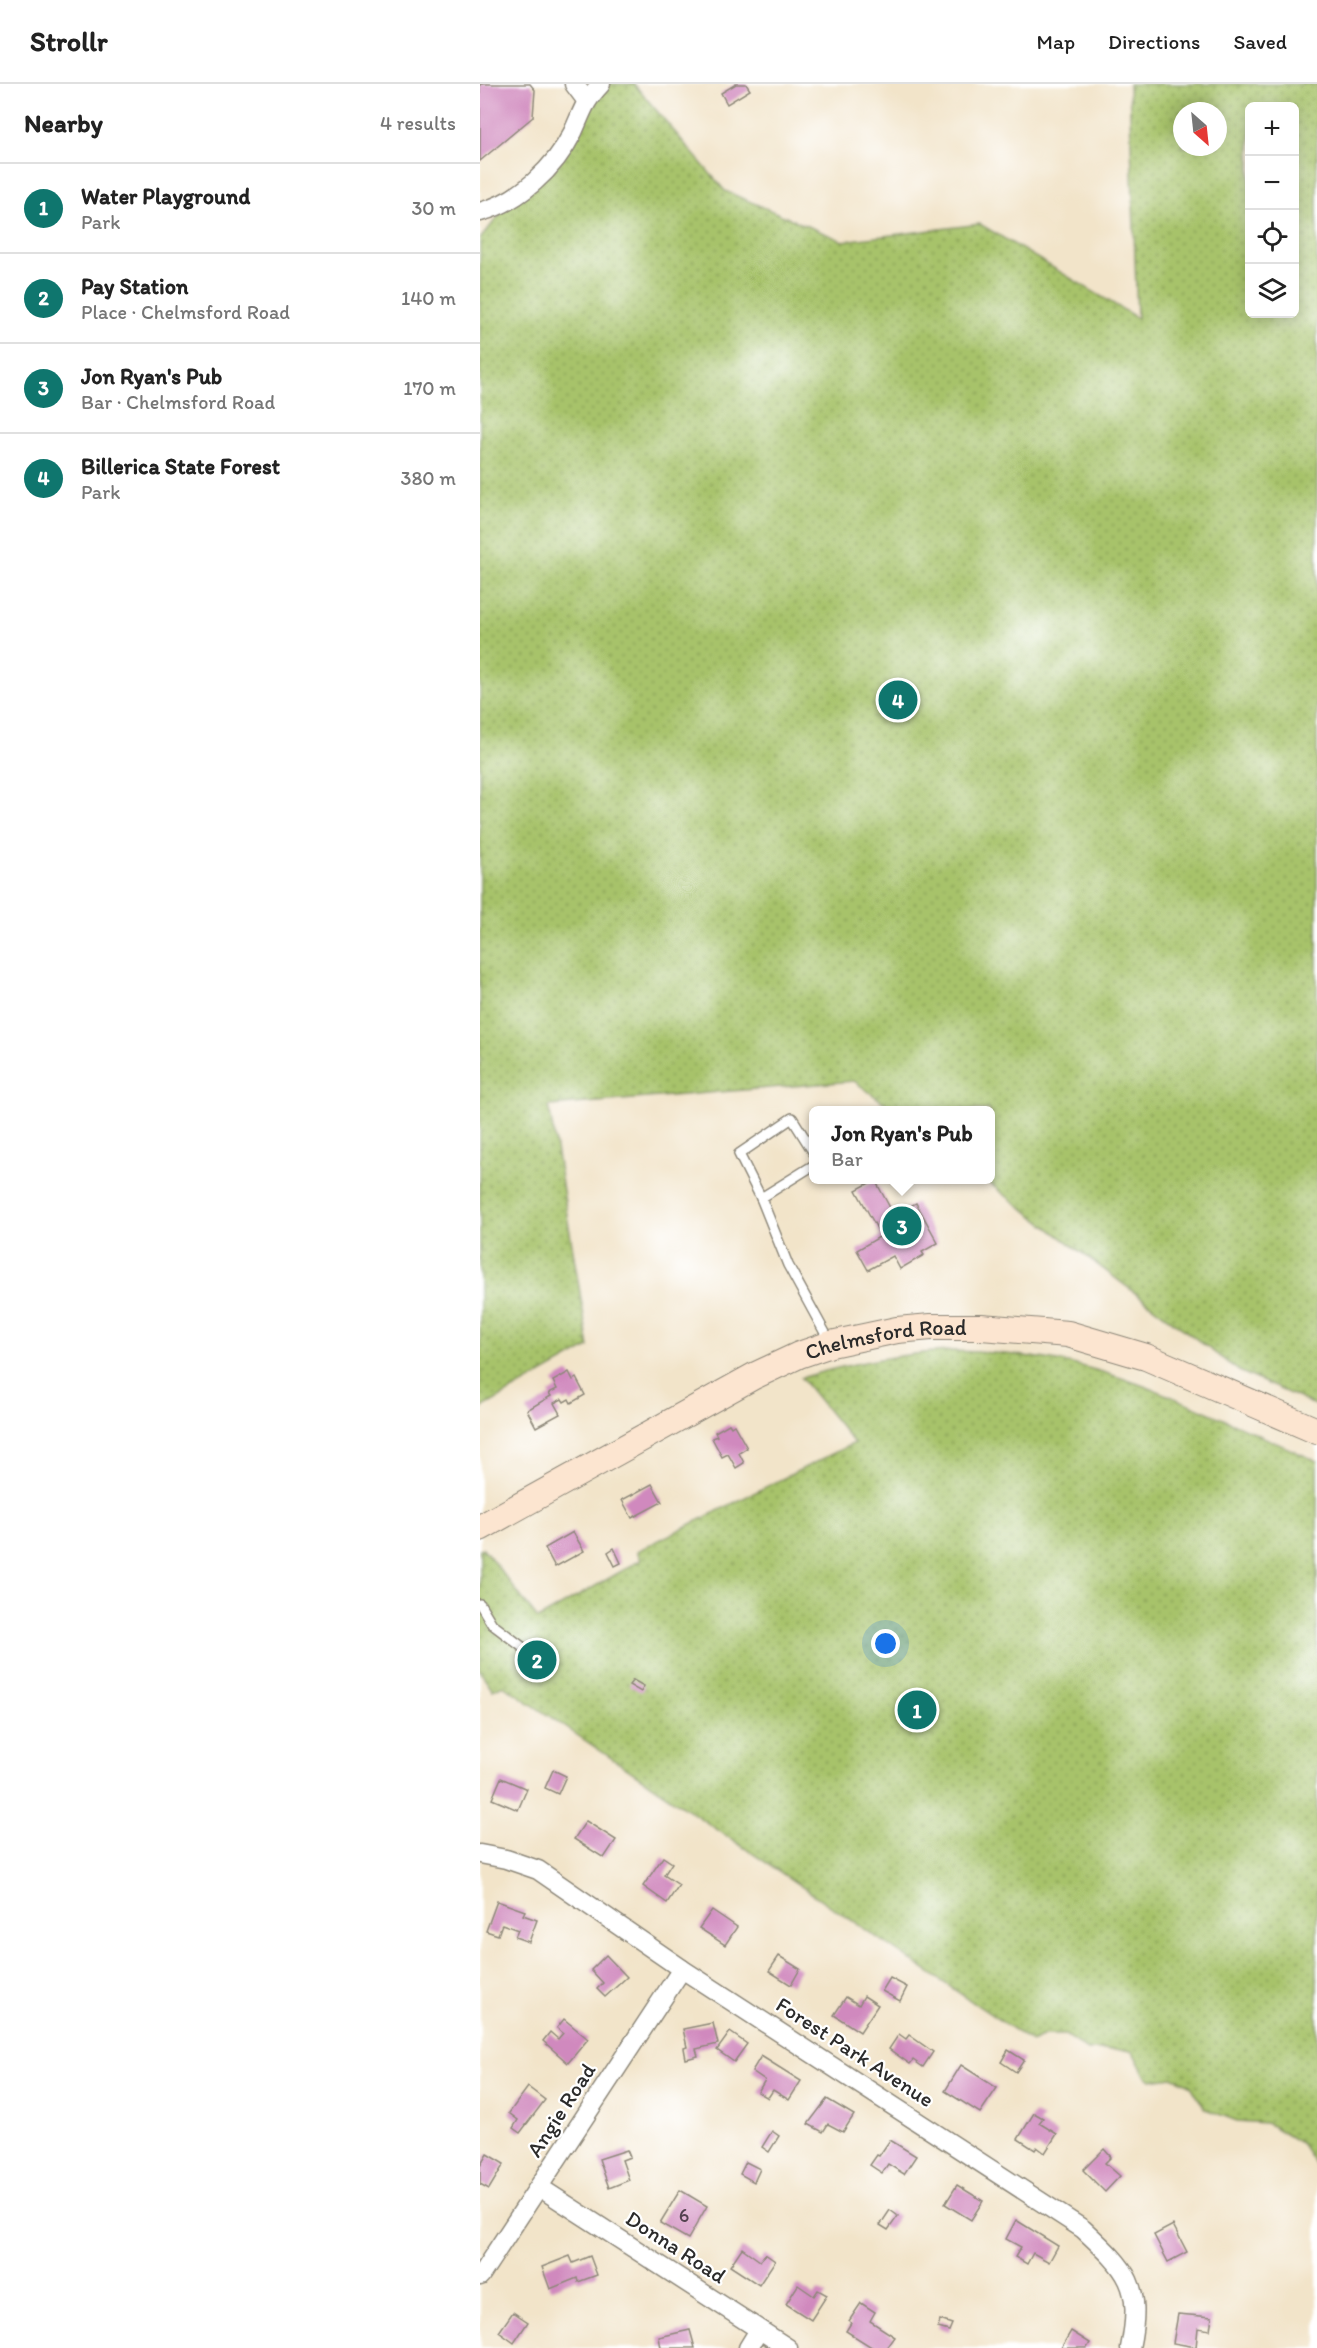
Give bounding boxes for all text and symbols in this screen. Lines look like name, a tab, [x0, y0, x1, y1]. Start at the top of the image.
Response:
text: Strollr	[30, 24, 108, 58]
text: Map	[1037, 29, 1075, 54]
text: Directions	[1108, 29, 1200, 54]
text: Saved	[1233, 29, 1287, 54]
north arrow	[1173, 102, 1227, 156]
map controls	[1245, 102, 1299, 318]
button: +	[1245, 102, 1299, 156]
text: Nearby	[24, 107, 103, 139]
text: 4 results	[380, 111, 456, 135]
button: −	[1245, 156, 1299, 210]
text: Water Playground	[81, 183, 250, 210]
text: 1	[39, 196, 48, 220]
text: 30 m	[411, 196, 456, 220]
text: Park	[81, 210, 120, 234]
button: locate	[1245, 210, 1299, 264]
button: layers	[1245, 264, 1299, 318]
text: Pay Station	[81, 273, 188, 300]
text: 2	[38, 286, 49, 310]
text: 140 m	[401, 286, 456, 310]
text: Place · Chelmsford Road	[81, 300, 290, 324]
text: Jon Ryan's Pub	[81, 363, 222, 390]
text: 3	[38, 376, 49, 400]
text: 170 m	[403, 376, 456, 400]
text: Bar · Chelmsford Road	[81, 390, 275, 414]
text: Billerica State Forest	[81, 453, 280, 480]
text: 4	[37, 466, 50, 490]
text: 380 m	[401, 466, 456, 490]
text: Park	[81, 480, 120, 504]
pin: 4	[878, 678, 918, 722]
popup	[809, 1106, 995, 1184]
text: Jon Ryan's Pub	[831, 1120, 973, 1147]
text: Bar	[831, 1147, 863, 1171]
pin: 3	[882, 1204, 922, 1248]
street label: Chelmsford Road	[801, 1313, 967, 1366]
your location	[871, 1629, 900, 1658]
pin: 2	[518, 1638, 556, 1682]
pin: 1	[898, 1688, 936, 1732]
street label: Forest Park Avenue	[771, 1991, 939, 2113]
street label: Angie Road	[521, 2058, 601, 2162]
house number: 6	[679, 2203, 689, 2227]
street label: Donna Road	[621, 2205, 731, 2289]

